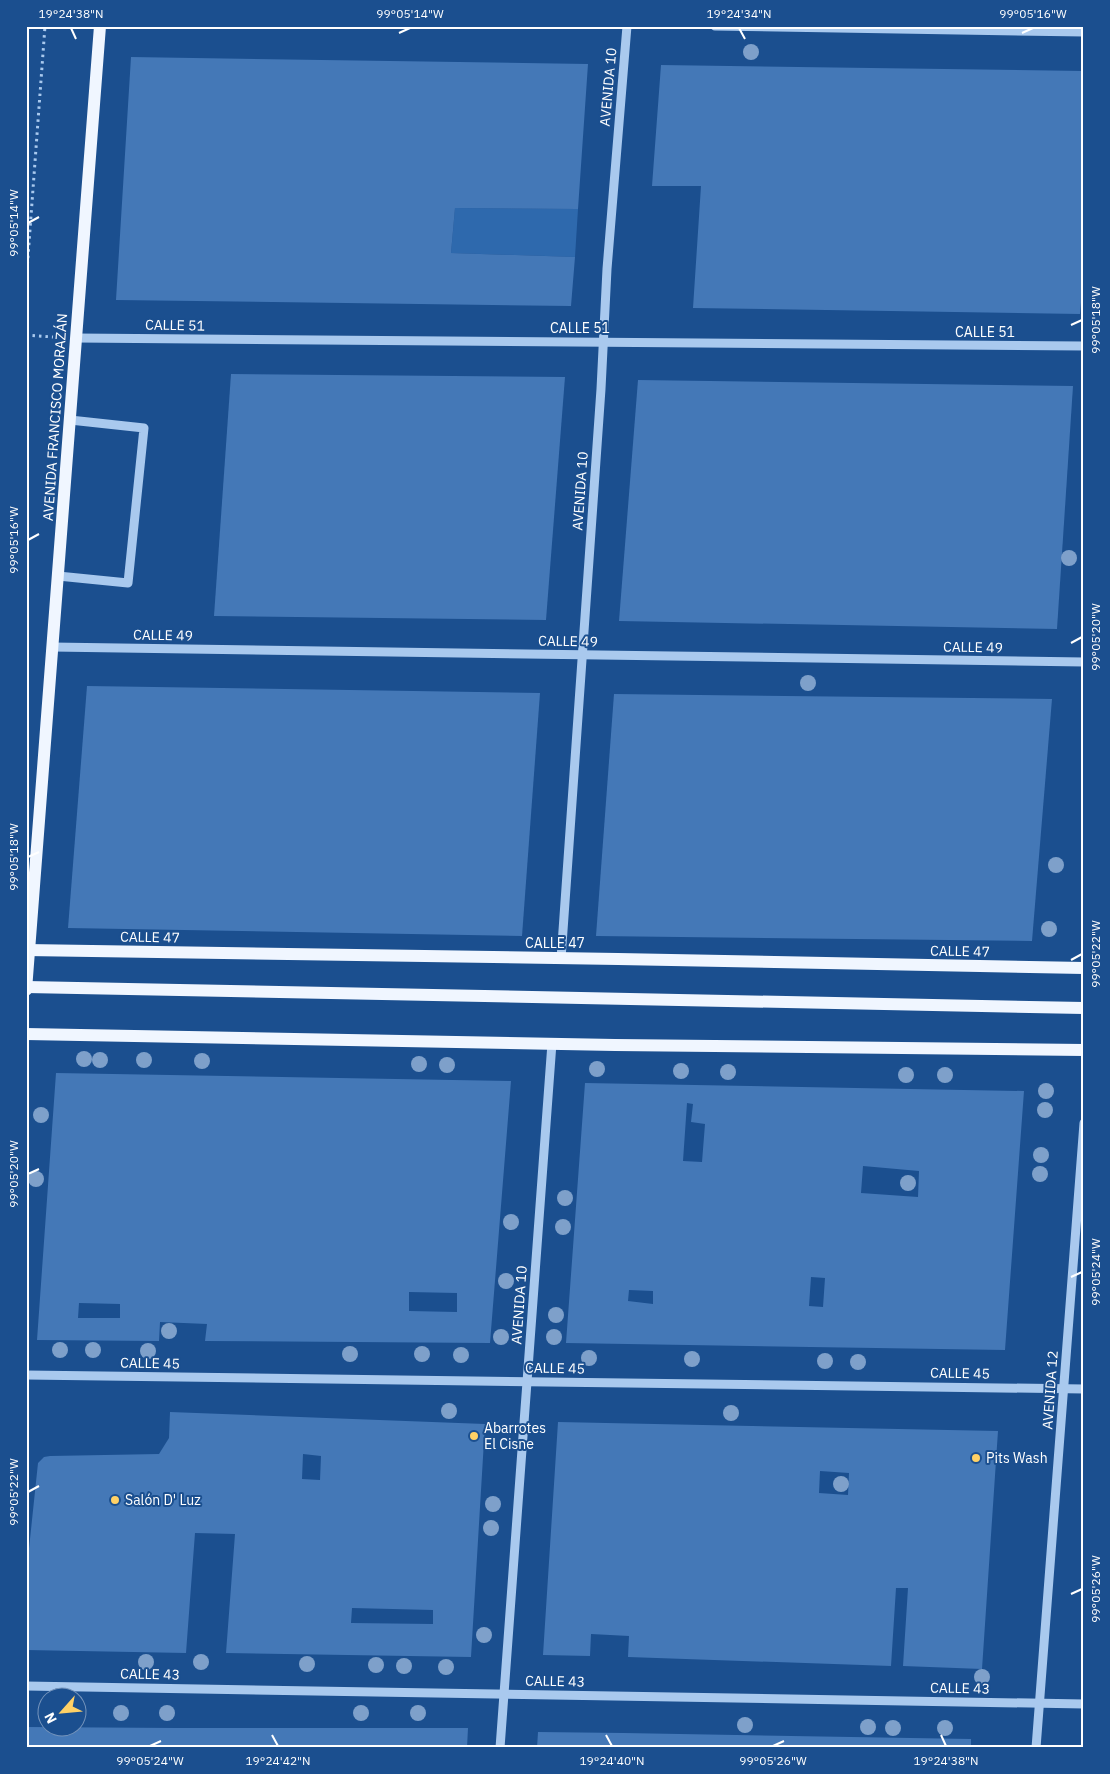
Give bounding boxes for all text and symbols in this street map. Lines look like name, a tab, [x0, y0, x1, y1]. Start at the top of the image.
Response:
text: 19°24'38"N	[38, 6, 104, 21]
text: 99°05'14"W	[376, 6, 444, 21]
text: 19°24'34"N	[706, 6, 772, 21]
text: 99°05'16"W	[999, 6, 1067, 21]
street label: AVENIDA 10	[596, 47, 620, 127]
text: 99°05'14"W	[6, 189, 21, 257]
text: 99°05'18"W	[1088, 286, 1103, 354]
street label: AVENIDA FRANCISCO MORAZÁN	[38, 313, 71, 521]
street label: CALLE 51	[145, 315, 205, 335]
street label: CALLE 51	[550, 319, 610, 337]
street label: CALLE 51	[955, 323, 1015, 341]
street label: AVENIDA 10	[568, 451, 592, 531]
text: 99°05'16"W	[6, 506, 21, 574]
text: 99°05'20"W	[1088, 603, 1103, 671]
street label: CALLE 49	[133, 625, 193, 645]
street label: CALLE 49	[538, 631, 598, 651]
street label: CALLE 49	[943, 637, 1003, 657]
text: 99°05'18"W	[6, 823, 21, 891]
text: 99°05'22"W	[1088, 920, 1103, 988]
street label: CALLE 47	[120, 927, 180, 947]
street label: CALLE 47	[525, 934, 585, 952]
street label: CALLE 47	[930, 941, 990, 961]
text: 99°05'20"W	[6, 1140, 21, 1208]
text: 99°05'24"W	[1088, 1238, 1103, 1306]
street label: AVENIDA 10	[507, 1265, 531, 1345]
street label: AVENIDA 12	[1038, 1350, 1062, 1430]
street label: CALLE 45	[120, 1353, 180, 1373]
street label: CALLE 45	[525, 1358, 585, 1378]
street label: CALLE 45	[930, 1363, 990, 1383]
place label: Abarrotes El Cisne	[484, 1419, 546, 1453]
marker: Abarrotes El Cisne	[468, 1430, 480, 1442]
place label: Pits Wash	[986, 1449, 1048, 1467]
marker: Pits Wash	[970, 1452, 982, 1464]
text: 99°05'22"W	[6, 1458, 21, 1526]
place label: Salón D' Luz	[125, 1491, 201, 1509]
marker: Salón D' Luz	[109, 1494, 121, 1506]
text: 99°05'26"W	[1088, 1555, 1103, 1623]
street label: CALLE 43	[120, 1664, 180, 1684]
street label: CALLE 43	[525, 1671, 585, 1691]
street label: CALLE 43	[930, 1678, 990, 1698]
north arrow	[38, 1686, 88, 1736]
text: N	[40, 1709, 61, 1727]
text: 99°05'24"W	[116, 1753, 184, 1768]
text: 19°24'42"N	[245, 1753, 311, 1768]
text: 19°24'40"N	[579, 1753, 645, 1768]
text: 99°05'26"W	[739, 1753, 807, 1768]
text: 19°24'38"N	[913, 1753, 979, 1768]

